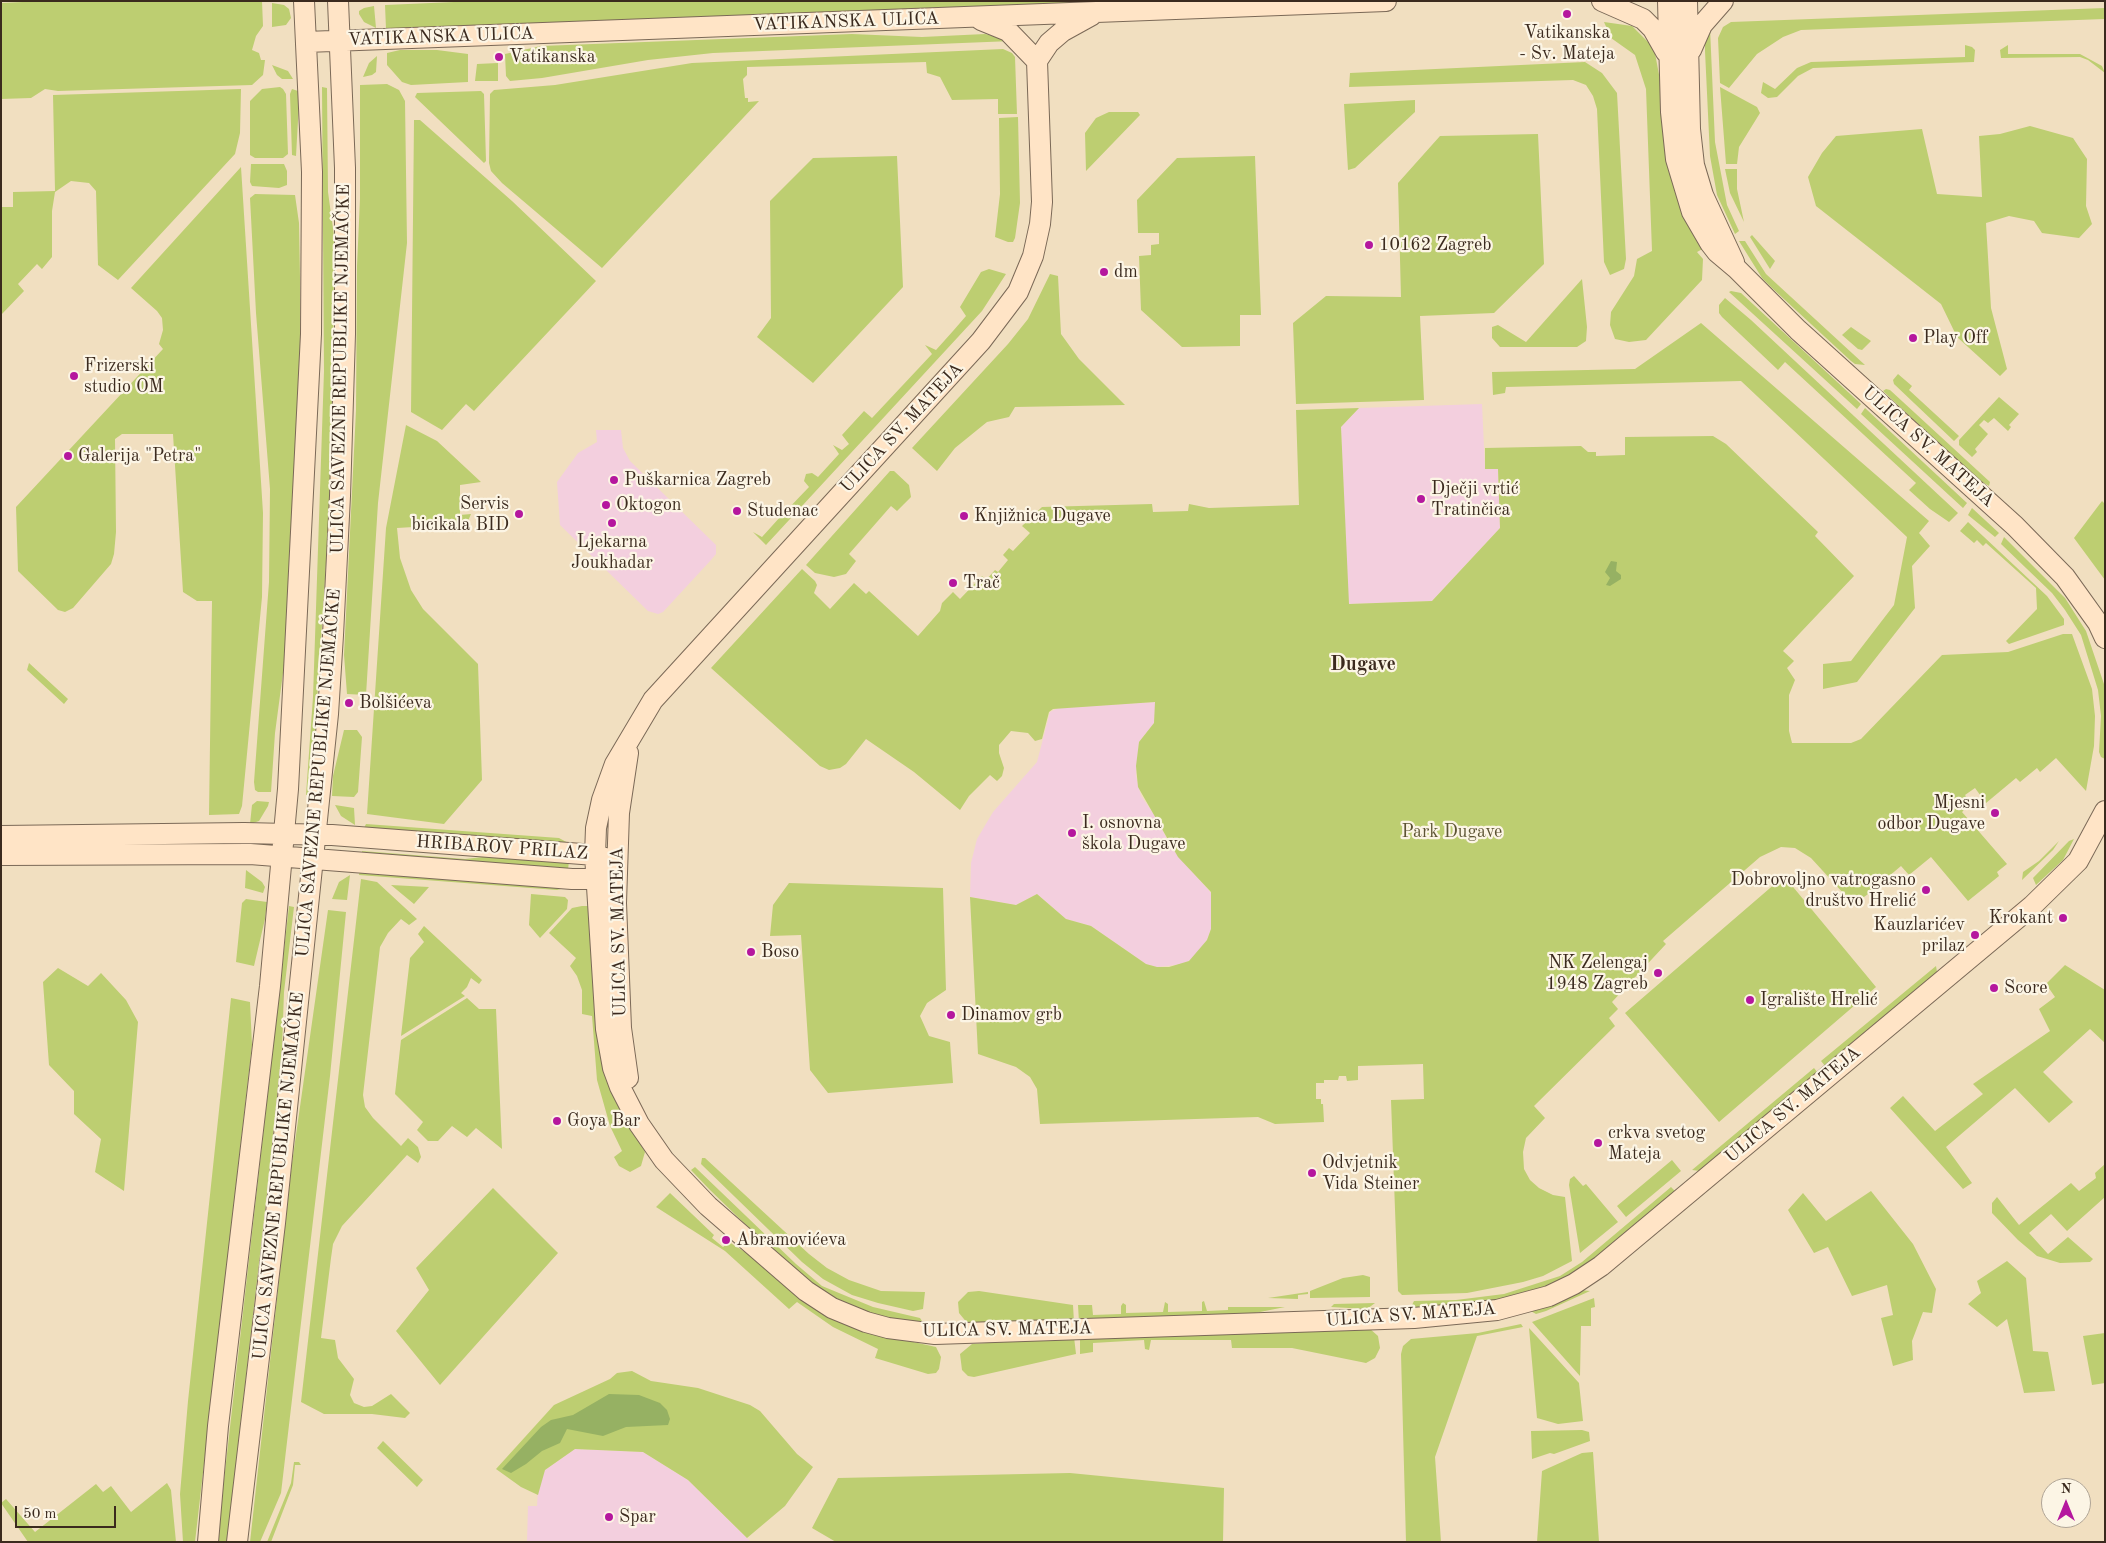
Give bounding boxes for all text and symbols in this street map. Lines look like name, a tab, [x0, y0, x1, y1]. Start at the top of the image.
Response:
street label: VATIKANSKA ULICA	[753, 8, 939, 36]
marker: Vatikanska - Sv. Mateja	[1561, 8, 1573, 20]
place label: Vatikanska - Sv. Mateja	[1519, 22, 1615, 64]
street label: VATIKANSKA ULICA	[348, 23, 534, 51]
place label: Vatikanska	[509, 46, 596, 68]
marker: Vatikanska	[493, 51, 505, 63]
street label: ULICA SAVEZNE REPUBLIKE NJEMAČKE	[327, 184, 355, 554]
place label: 10162 Zagreb	[1379, 234, 1491, 256]
marker: 10162 Zagreb	[1363, 239, 1375, 251]
place label: dm	[1114, 261, 1138, 283]
marker: dm	[1098, 266, 1110, 278]
place label: Play Off	[1923, 327, 1988, 349]
marker: Play Off	[1907, 332, 1919, 344]
place label: Frizerski studio OM	[84, 355, 164, 398]
street label: ULICA SV. MATEJA	[836, 358, 968, 498]
marker: Frizerski studio OM	[68, 370, 80, 382]
street label: ULICA SV. MATEJA	[1857, 382, 1999, 512]
place label: Galerija "Petra"	[78, 445, 201, 467]
marker: Galerija "Petra"	[62, 450, 74, 462]
place label: Puškarnica Zagreb	[624, 469, 771, 491]
marker: Puškarnica Zagreb	[608, 474, 620, 486]
place label: Dječji vrtić Tratinčica	[1431, 478, 1519, 520]
place label: Servis bicikala BID	[412, 493, 509, 536]
marker: Dječji vrtić Tratinčica	[1415, 493, 1427, 505]
place label: Oktogon	[616, 494, 682, 516]
marker: Oktogon	[600, 499, 612, 511]
place label: Studenac	[747, 500, 818, 522]
marker: Studenac	[731, 505, 743, 517]
place label: Knjižnica Dugave	[974, 505, 1111, 527]
marker: Servis bicikala BID	[513, 508, 525, 520]
marker: Knjižnica Dugave	[958, 510, 970, 522]
marker: Ljekarna Joukhadar	[606, 517, 618, 529]
place label: Ljekarna Joukhadar	[571, 531, 653, 574]
place label: Trač	[963, 572, 1000, 594]
marker: Trač	[947, 577, 959, 589]
street label: ULICA SAVEZNE REPUBLIKE NJEMAČKE	[292, 588, 346, 958]
district label: Dugave	[1330, 653, 1396, 677]
place label: Bolšićeva	[359, 692, 432, 714]
marker: Bolšićeva	[343, 697, 355, 709]
place label: Mjesni odbor Dugave	[1877, 792, 1985, 834]
marker: Mjesni odbor Dugave	[1989, 807, 2001, 819]
place label: I. osnovna škola Dugave	[1082, 812, 1186, 854]
park label: Park Dugave	[1402, 821, 1502, 843]
marker: I. osnovna škola Dugave	[1066, 827, 1078, 839]
street label: HRIBAROV PRILAZ	[415, 831, 589, 865]
street label: ULICA SV. MATEJA	[607, 847, 631, 1017]
place label: Dobrovoljno vatrogasno društvo Hrelić	[1731, 869, 1916, 912]
marker: Dobrovoljno vatrogasno društvo Hrelić	[1920, 884, 1932, 896]
place label: Krokant	[1989, 907, 2053, 929]
marker: Krokant	[2057, 912, 2069, 924]
place label: Kauzlarićev prilaz	[1873, 914, 1965, 956]
marker: Kauzlarićev prilaz	[1969, 929, 1981, 941]
place label: Boso	[761, 941, 799, 963]
marker: Boso	[745, 946, 757, 958]
place label: NK Zelengaj 1948 Zagreb	[1546, 952, 1648, 994]
marker: NK Zelengaj 1948 Zagreb	[1652, 967, 1664, 979]
place label: Score	[2004, 977, 2048, 999]
marker: Score	[1988, 982, 2000, 994]
place label: Igralište Hrelić	[1760, 989, 1878, 1011]
street label: ULICA SAVEZNE REPUBLIKE NJEMAČKE	[249, 991, 309, 1361]
marker: Igralište Hrelić	[1744, 994, 1756, 1006]
place label: Dinamov grb	[961, 1004, 1062, 1026]
marker: Dinamov grb	[945, 1009, 957, 1021]
street label: ULICA SV. MATEJA	[1721, 1042, 1865, 1168]
place label: Goya Bar	[567, 1110, 640, 1132]
marker: Goya Bar	[551, 1115, 563, 1127]
place label: crkva svetog Mateja	[1608, 1122, 1705, 1164]
marker: crkva svetog Mateja	[1592, 1137, 1604, 1149]
place label: Odvjetnik Vida Steiner	[1322, 1152, 1419, 1194]
marker: Odvjetnik Vida Steiner	[1306, 1167, 1318, 1179]
place label: Abramovićeva	[736, 1229, 846, 1251]
marker: Abramovićeva	[720, 1234, 732, 1246]
street label: ULICA SV. MATEJA	[1325, 1298, 1497, 1332]
street label: ULICA SV. MATEJA	[922, 1318, 1092, 1342]
north arrow	[2041, 1478, 2091, 1528]
text: N	[2061, 1482, 2071, 1496]
scale bar	[18, 1496, 119, 1528]
place label: Spar	[619, 1506, 656, 1528]
text: 50 m	[23, 1507, 57, 1522]
marker: Spar	[603, 1511, 615, 1523]

